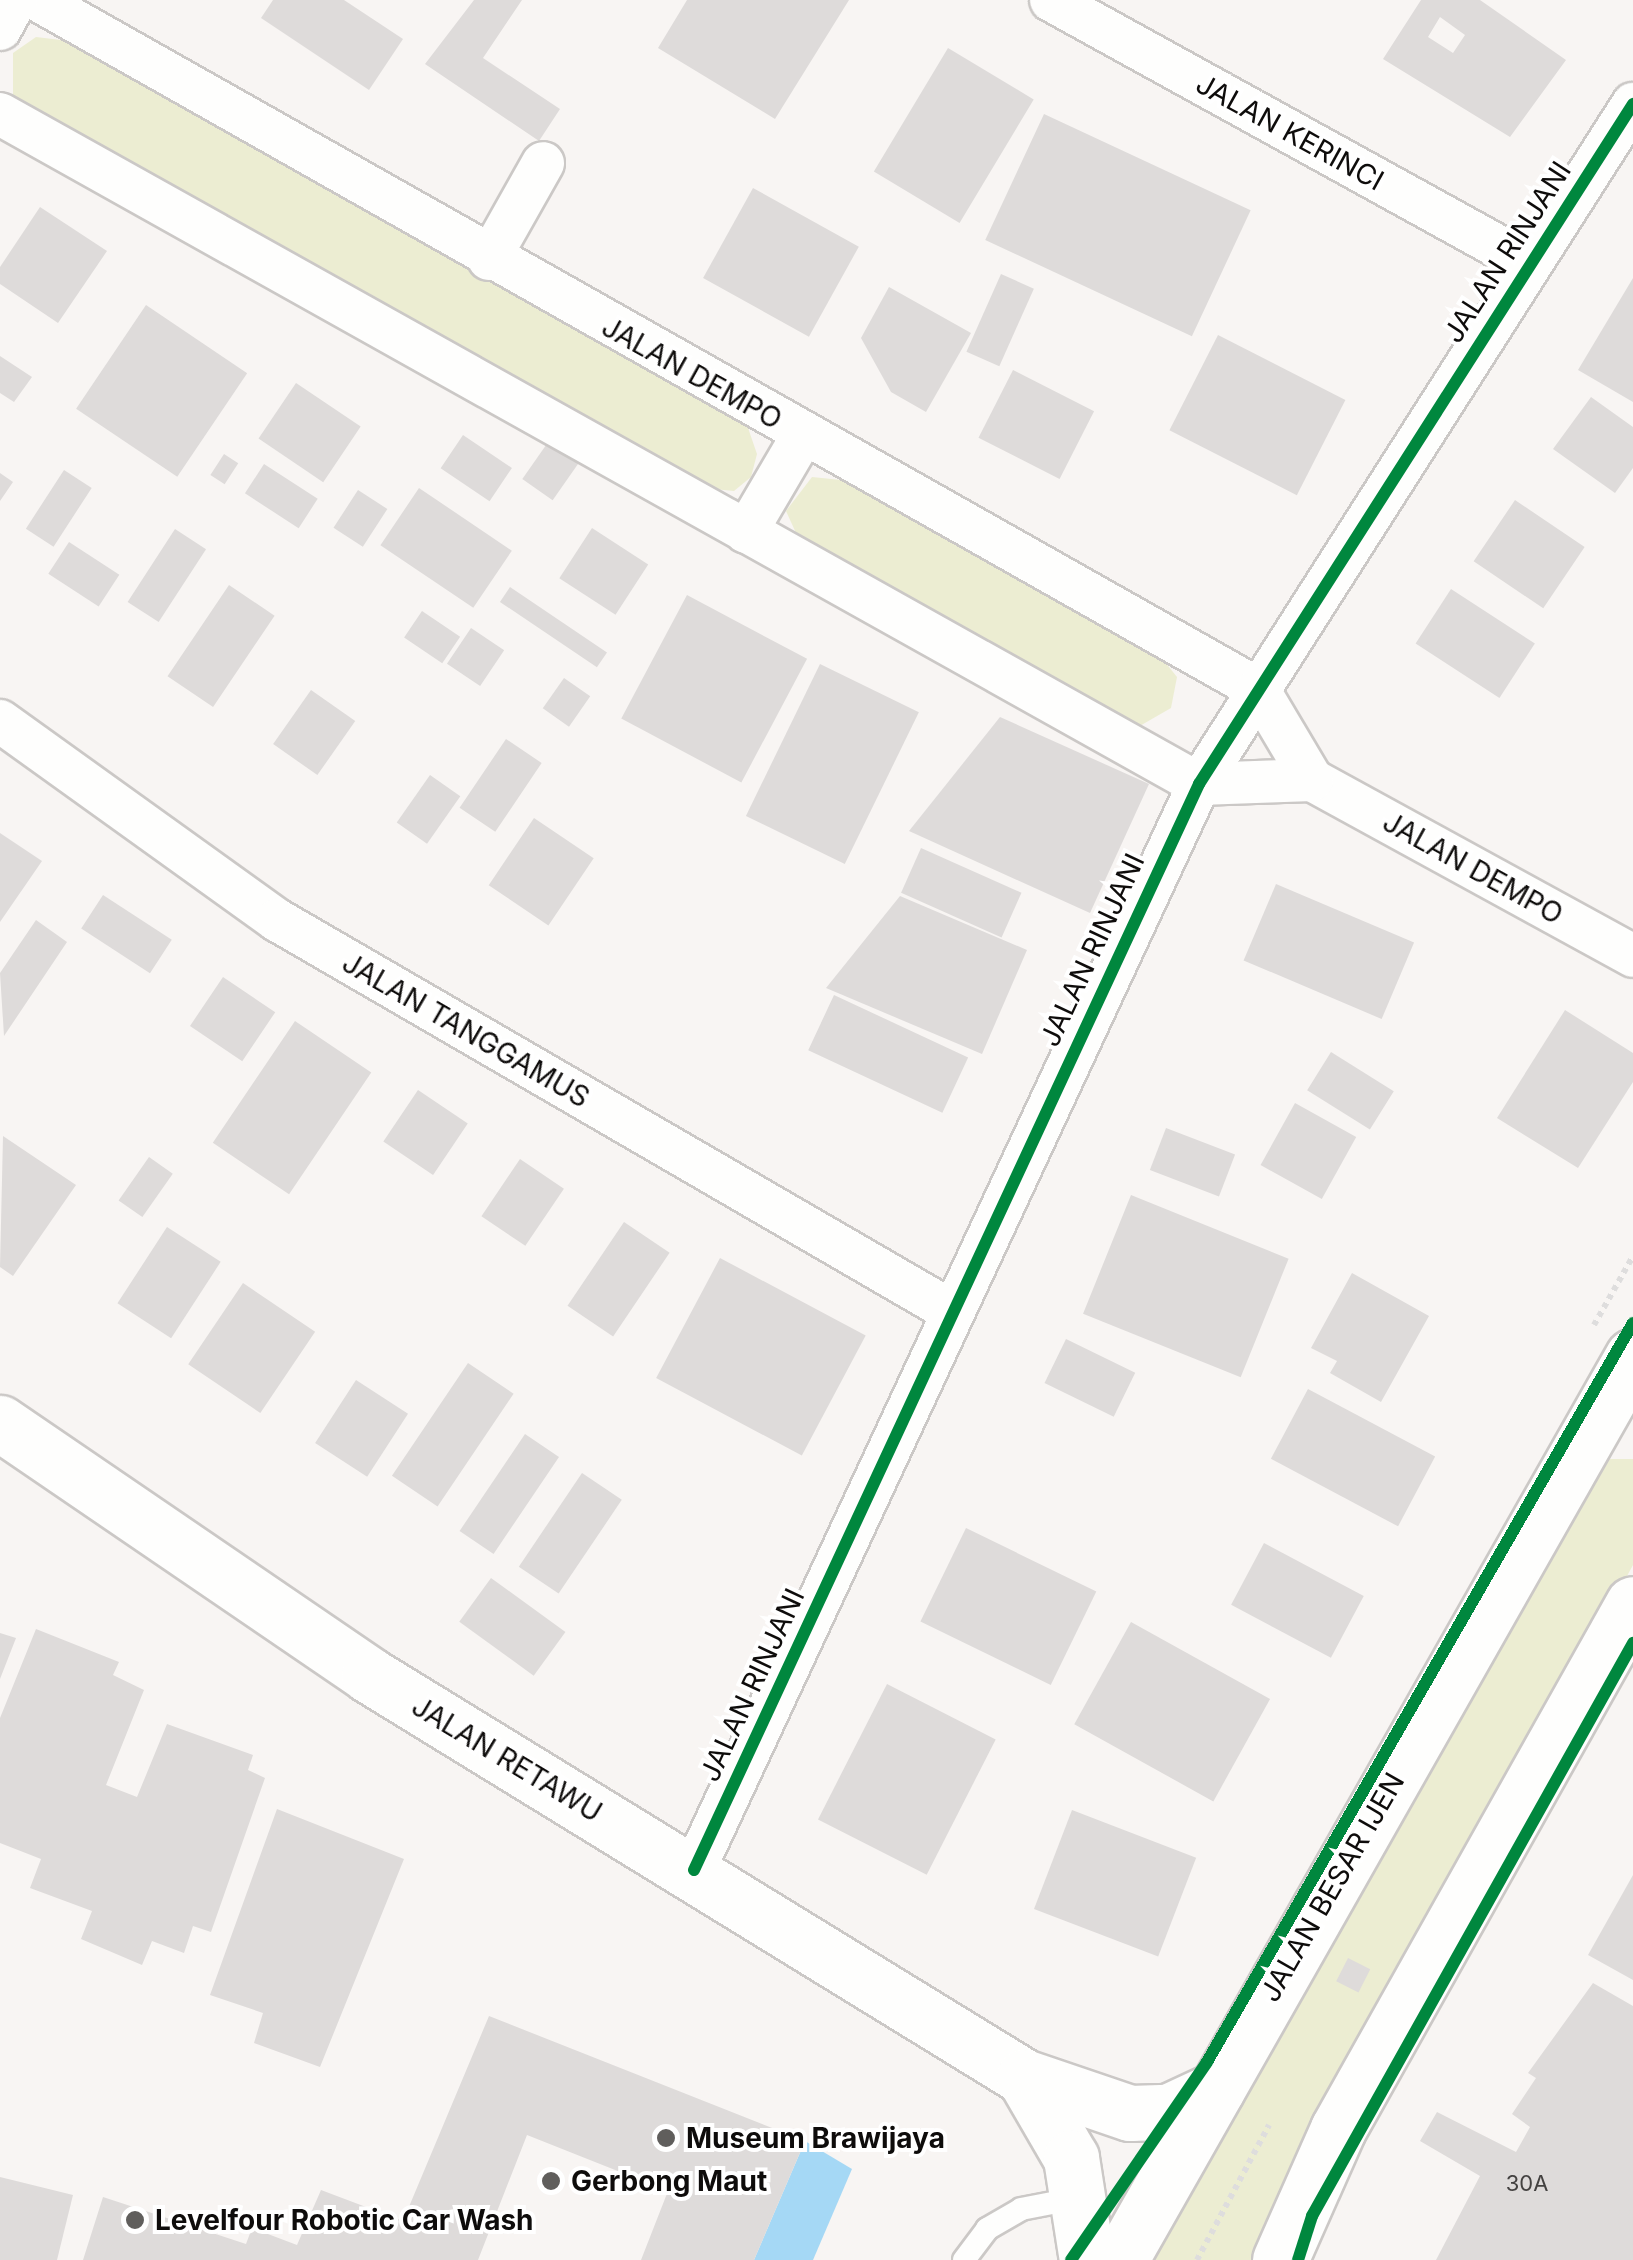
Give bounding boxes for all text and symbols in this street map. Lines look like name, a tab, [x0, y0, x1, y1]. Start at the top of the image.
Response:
street label: JALAN KERINCI	[1190, 67, 1390, 197]
street label: JALAN RINJANI	[1436, 155, 1578, 349]
street label: JALAN DEMPO	[596, 310, 788, 436]
street label: JALAN DEMPO	[1377, 805, 1569, 931]
street label: JALAN RINJANI	[1033, 848, 1151, 1052]
street label: JALAN TANGGAMUS	[337, 946, 595, 1114]
street label: JALAN RINJANI	[693, 1583, 811, 1787]
street label: JALAN RETAWU	[406, 1689, 608, 1829]
street label: JALAN BESAR IJEN	[1253, 1767, 1411, 2007]
place label: Museum Brawijaya	[686, 2121, 945, 2155]
marker: Museum Brawijaya	[655, 2127, 677, 2149]
place label: Gerbong Maut	[571, 2164, 767, 2198]
marker: Gerbong Maut	[540, 2170, 562, 2192]
house number: 30A	[1506, 2171, 1548, 2197]
place label: Levelfour Robotic Car Wash	[155, 2203, 534, 2237]
marker: Levelfour Robotic Car Wash	[124, 2209, 146, 2231]

